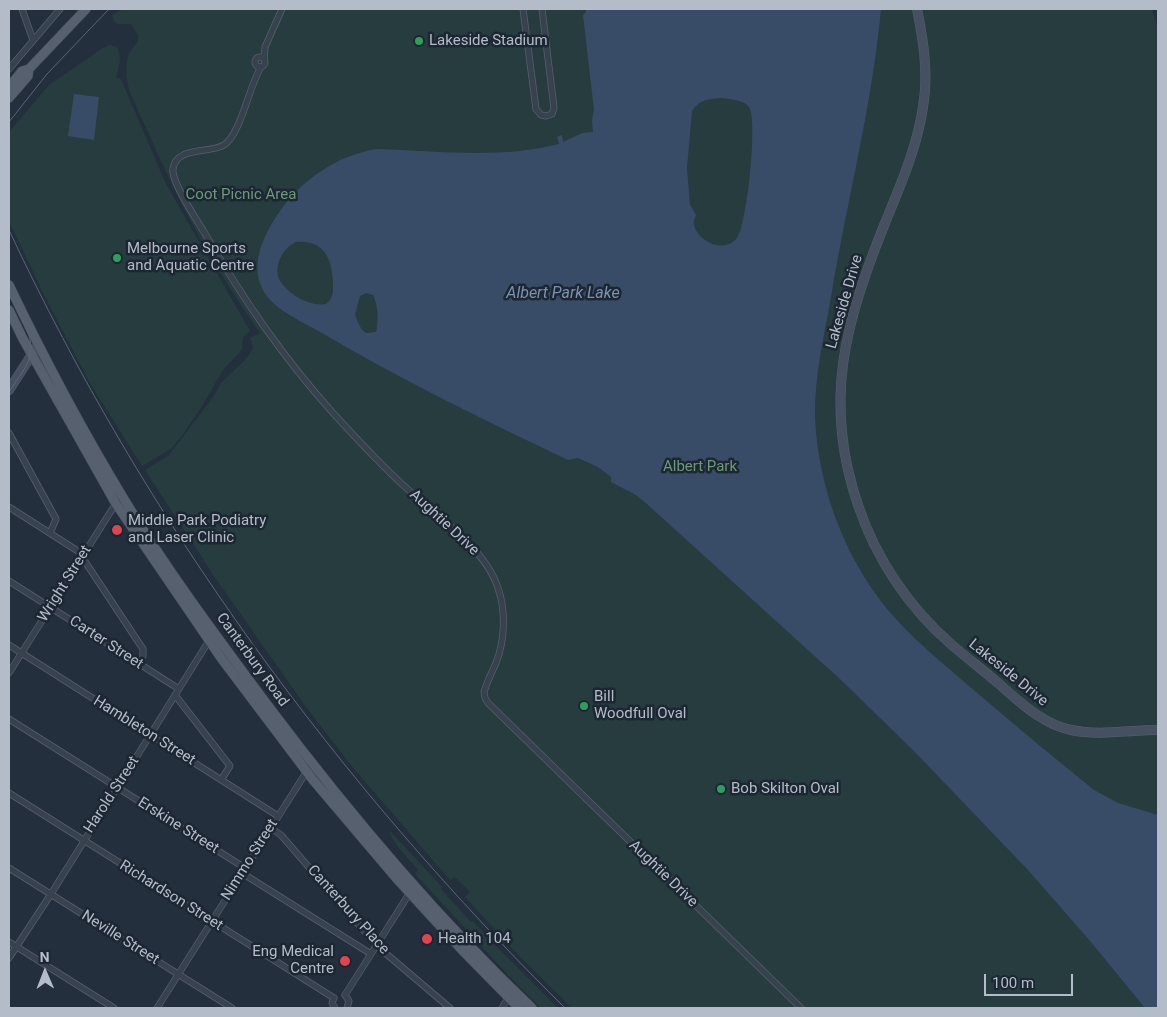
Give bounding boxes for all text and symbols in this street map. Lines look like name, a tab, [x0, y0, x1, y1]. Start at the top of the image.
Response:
place label: Lakeside Stadium	[429, 32, 548, 50]
marker: Lakeside Stadium	[413, 35, 425, 47]
park label: Coot Picnic Area	[186, 186, 296, 204]
place label: Melbourne Sports and Aquatic Centre	[127, 240, 254, 275]
marker: Melbourne Sports and Aquatic Centre	[111, 252, 123, 264]
street label: Lakeside Drive	[823, 253, 867, 351]
water label: Albert Park Lake	[506, 284, 620, 304]
park label: Albert Park	[663, 458, 737, 476]
street label: Aughtie Drive	[405, 486, 483, 560]
place label: Middle Park Podiatry and Laser Clinic	[128, 512, 266, 547]
marker: Middle Park Podiatry and Laser Clinic	[110, 523, 124, 537]
street label: Wright Street	[34, 542, 96, 626]
street label: Canterbury Road	[212, 610, 292, 710]
street label: Carter Street	[66, 612, 146, 674]
street label: Lakeside Drive	[965, 636, 1051, 710]
place label: Bill Woodfull Oval	[594, 688, 686, 723]
street label: Hambleton Street	[90, 692, 198, 770]
marker: Bill Woodfull Oval	[578, 700, 590, 712]
street label: Harold Street	[81, 753, 143, 837]
place label: Bob Skilton Oval	[731, 780, 839, 798]
marker: Bob Skilton Oval	[715, 783, 727, 795]
street label: Erskine Street	[134, 794, 222, 858]
street label: Nimmo Street	[218, 816, 282, 904]
street label: Aughtie Drive	[625, 837, 701, 911]
street label: Richardson Street	[116, 857, 226, 935]
street label: Canterbury Place	[303, 862, 393, 958]
street label: Neville Street	[78, 907, 162, 969]
place label: Health 104	[438, 930, 511, 948]
marker: Health 104	[420, 932, 434, 946]
place label: Eng Medical Centre	[252, 943, 334, 978]
north arrow	[20, 947, 70, 997]
text: N	[40, 949, 50, 965]
marker: Eng Medical Centre	[338, 954, 352, 968]
scale bar	[987, 964, 1076, 996]
text: 100 m	[992, 974, 1034, 992]

